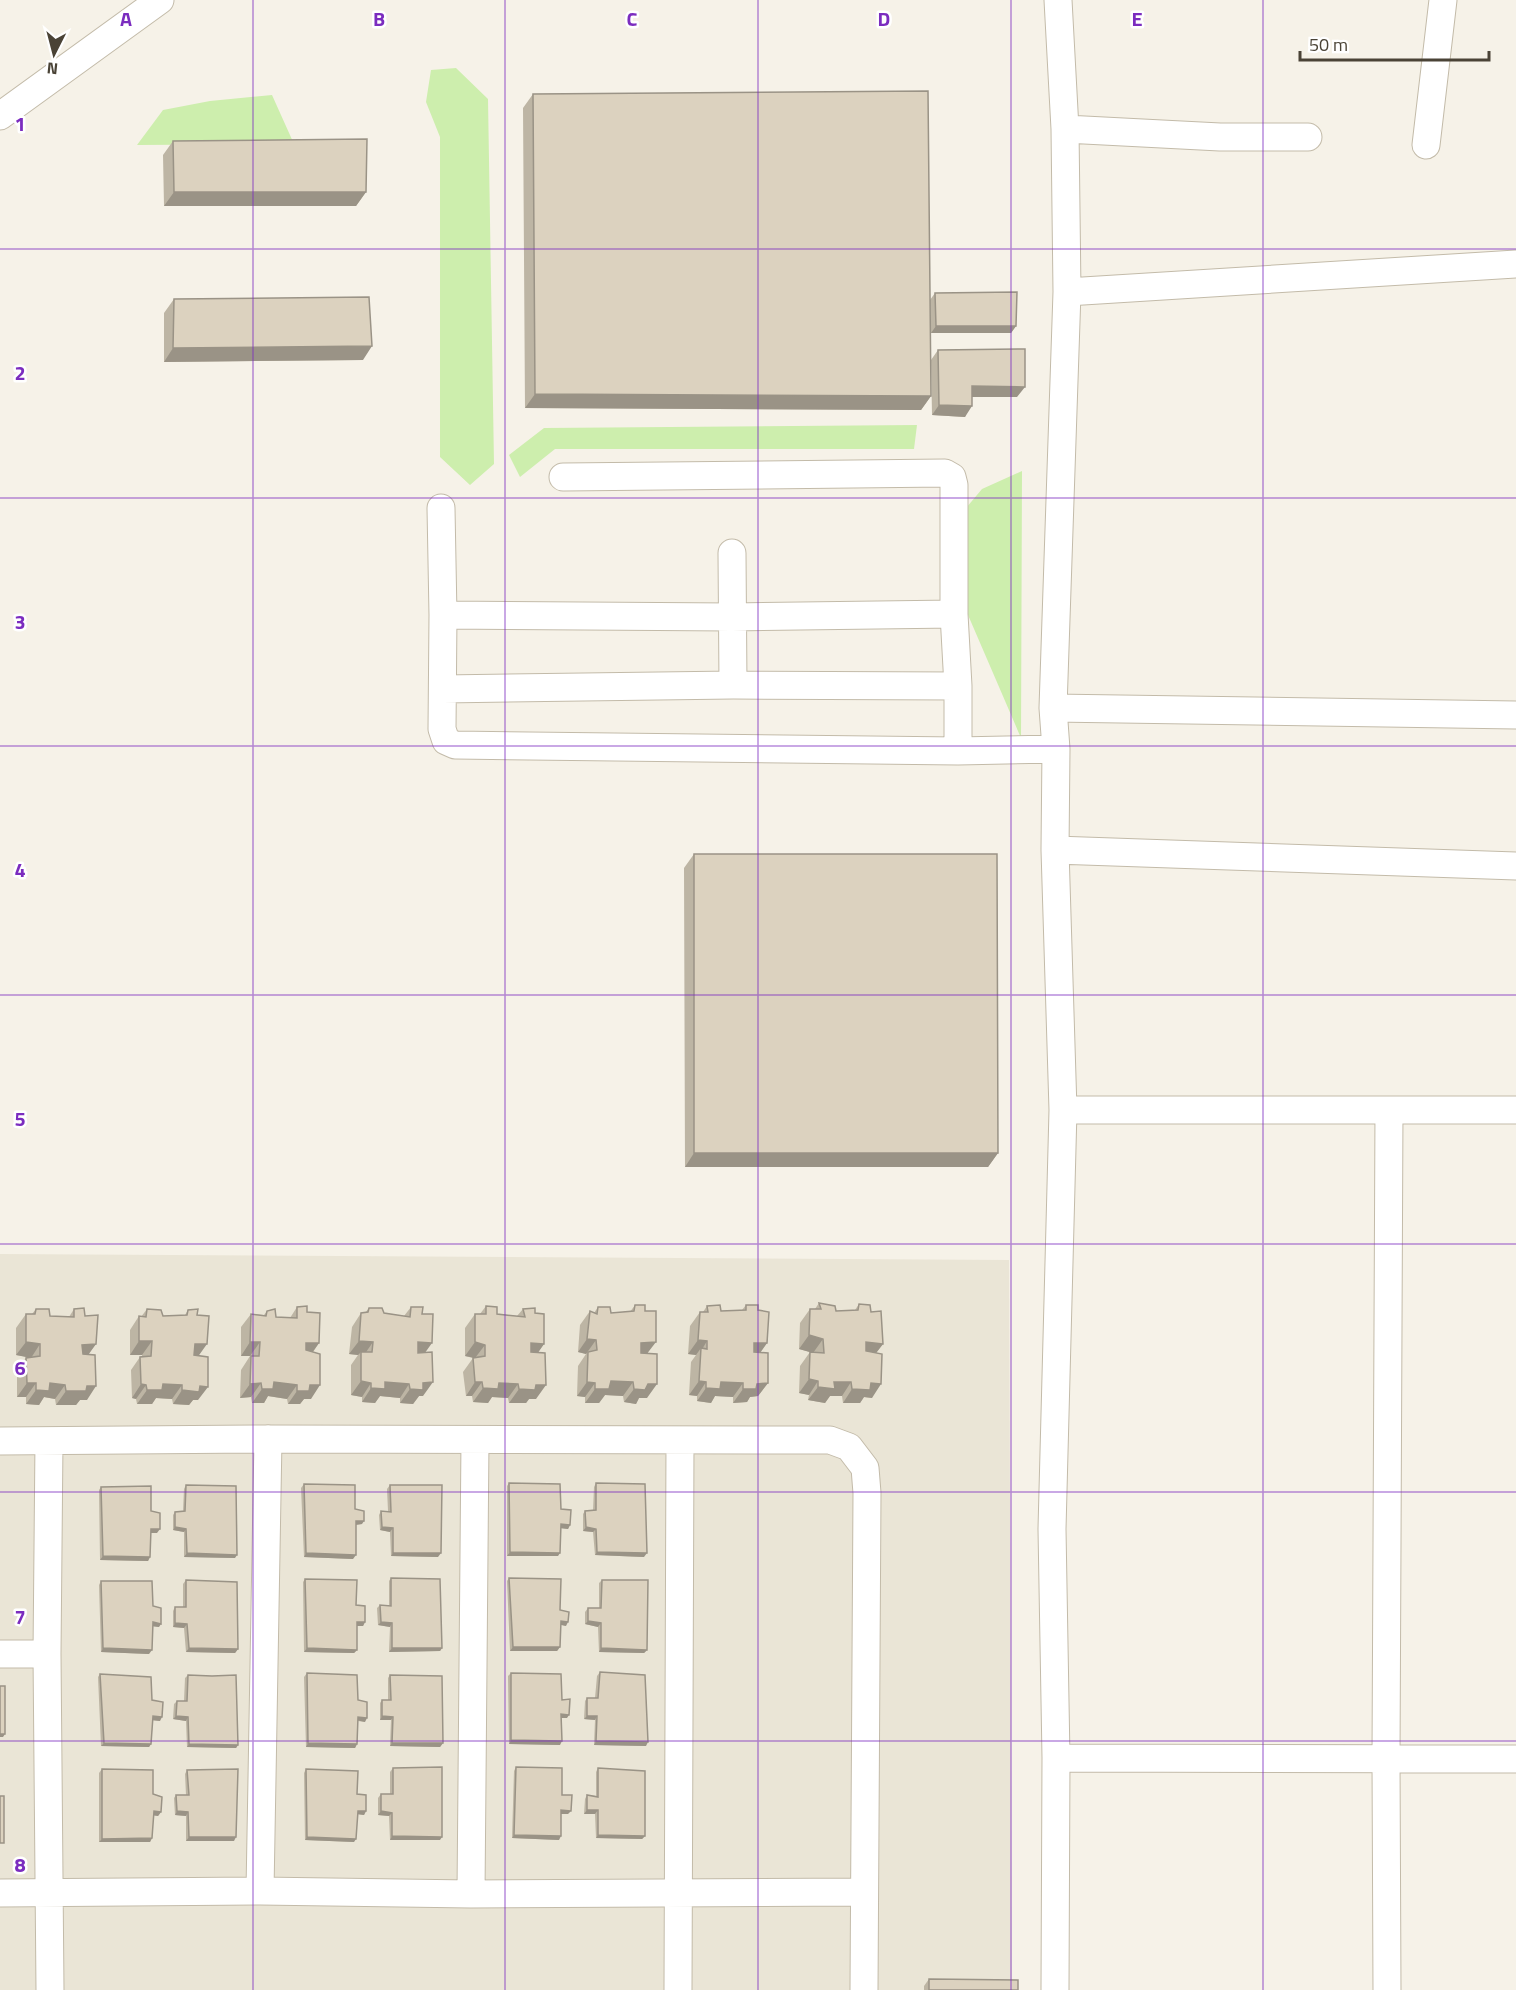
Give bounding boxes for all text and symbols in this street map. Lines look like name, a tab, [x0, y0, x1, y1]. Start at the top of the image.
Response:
text: A	[120, 3, 132, 34]
text: B	[373, 3, 385, 34]
text: C	[627, 3, 638, 34]
text: D	[878, 3, 890, 34]
text: E	[1131, 3, 1143, 34]
north arrow	[24, 24, 84, 84]
scale bar	[1300, 24, 1489, 62]
text: 50 m	[1309, 31, 1348, 58]
text: N	[46, 56, 59, 81]
text: 1	[14, 108, 26, 139]
text: 2	[14, 357, 26, 388]
text: 3	[14, 606, 26, 637]
text: 4	[14, 854, 26, 885]
text: 5	[14, 1103, 26, 1134]
text: 6	[14, 1352, 26, 1383]
text: 7	[14, 1601, 26, 1632]
text: 8	[14, 1849, 26, 1880]

